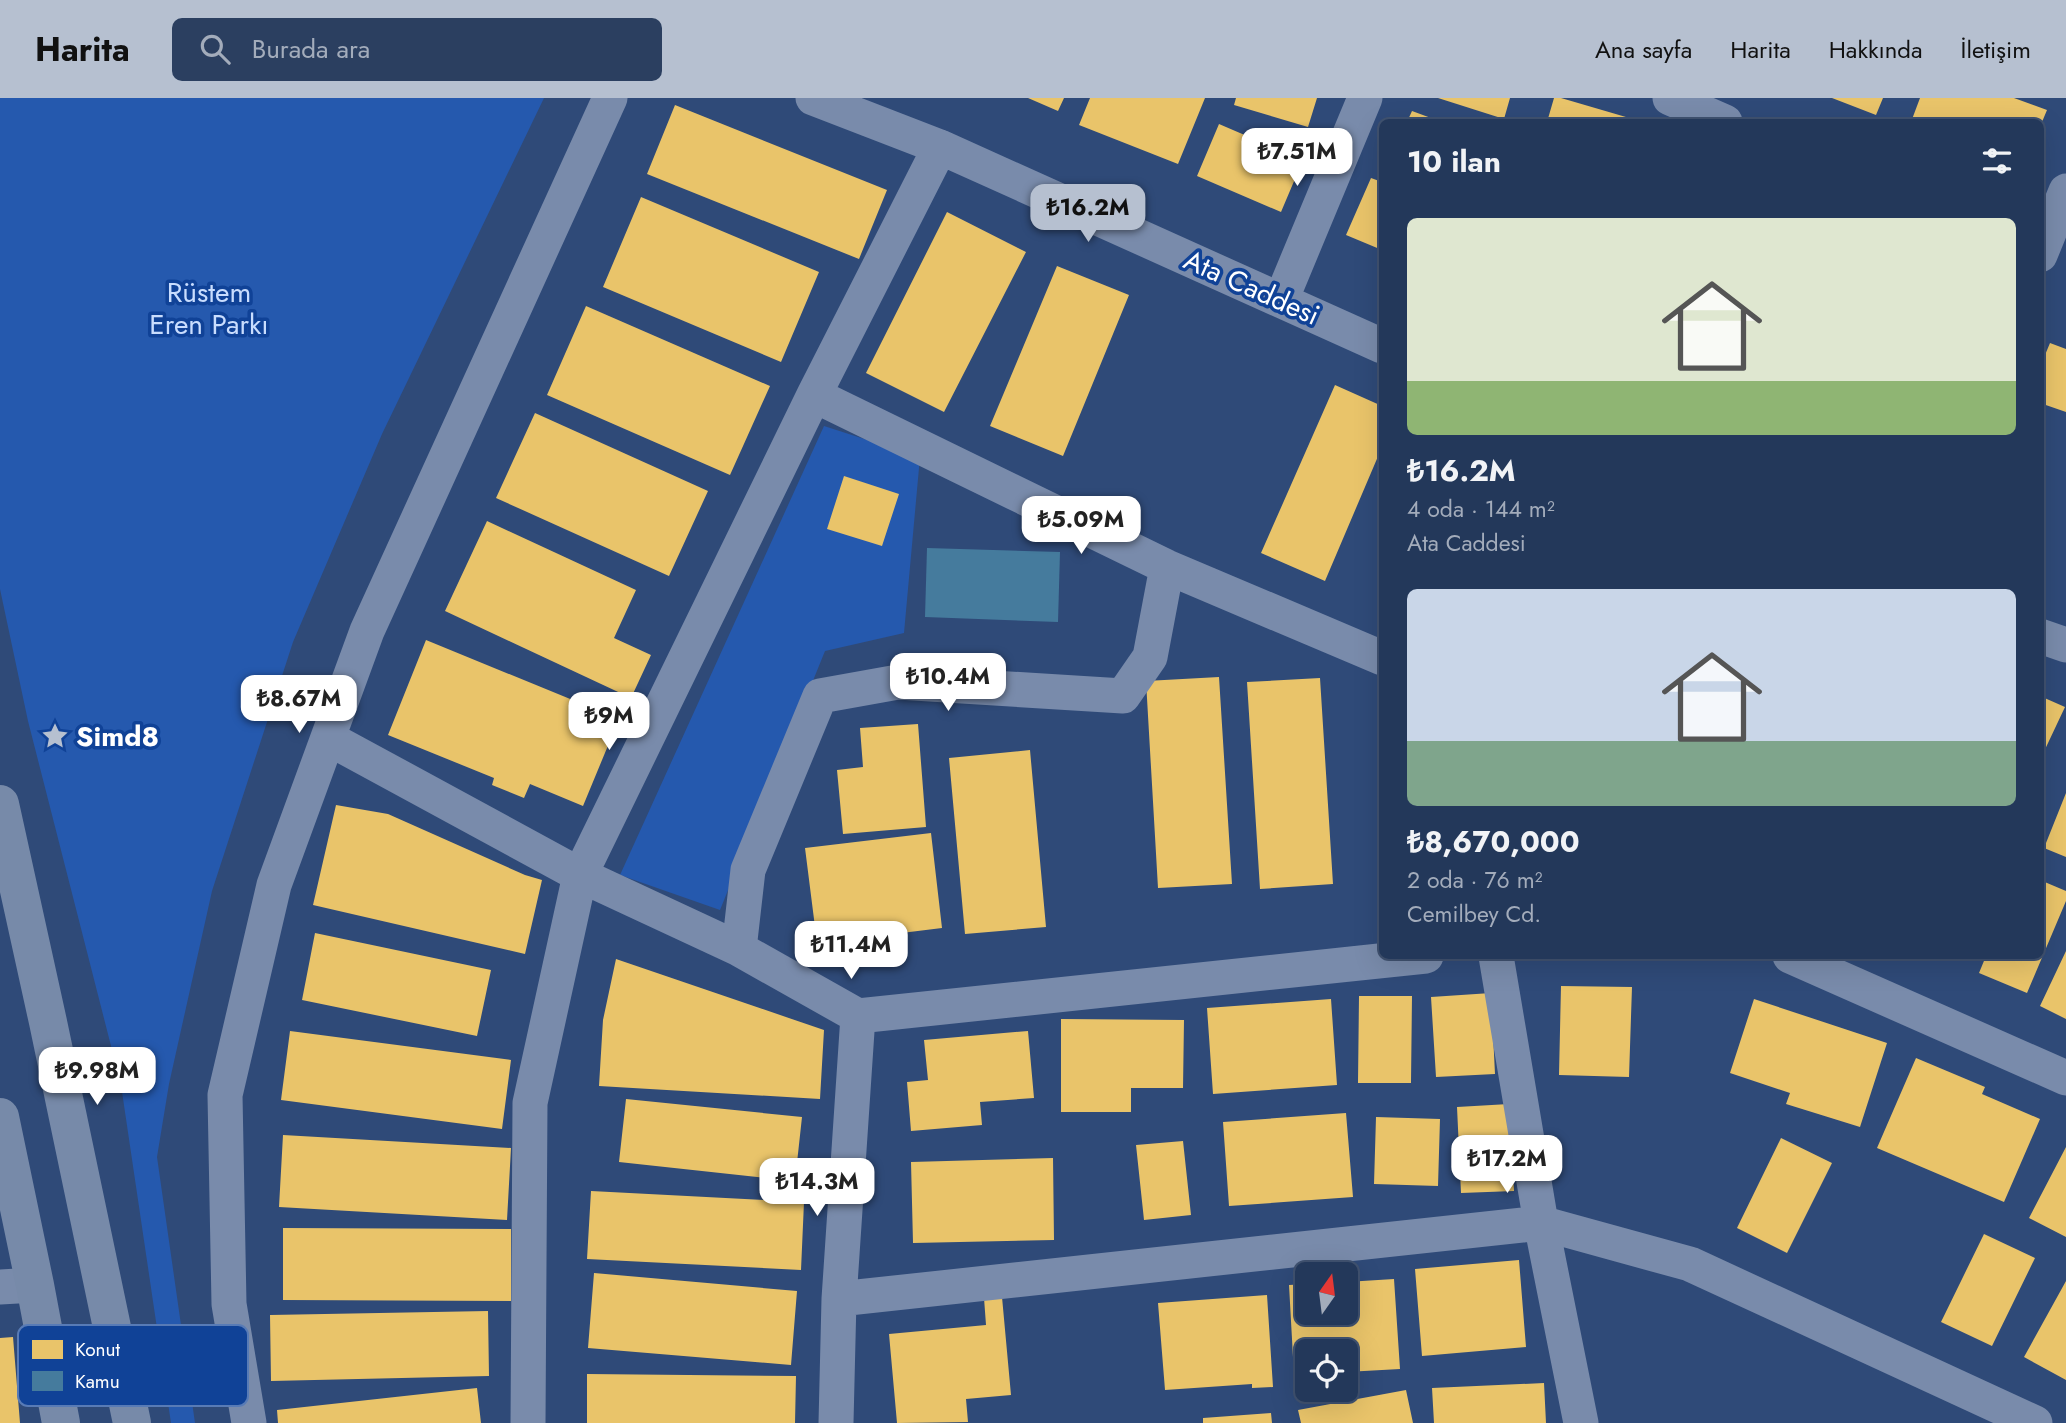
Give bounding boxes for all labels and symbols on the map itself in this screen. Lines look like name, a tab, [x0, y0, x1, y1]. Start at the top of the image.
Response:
pin: ₺7.51M	[1240, 129, 1354, 188]
pin: ₺16.2M	[1031, 184, 1145, 244]
street label: Ata Caddesi	[1177, 239, 1326, 336]
park label: Rüstem Eren Parkı	[149, 272, 269, 345]
pin: ₺5.09M	[1024, 496, 1138, 556]
pin: ₺10.4M	[891, 654, 1005, 713]
pin: ₺8.67M	[242, 676, 356, 735]
pin: ₺9M	[575, 692, 643, 752]
place label: Simd8	[76, 716, 159, 757]
place icon: Simd8	[40, 721, 70, 751]
pin: ₺11.4M	[794, 922, 908, 981]
pin: ₺9.98M	[40, 1048, 154, 1107]
pin: ₺17.2M	[1450, 1136, 1564, 1195]
pin: ₺14.3M	[760, 1158, 874, 1218]
north arrow	[1295, 1262, 1358, 1325]
legend	[18, 1325, 248, 1406]
text: Konut	[75, 1336, 120, 1363]
text: Kamu	[75, 1368, 120, 1395]

